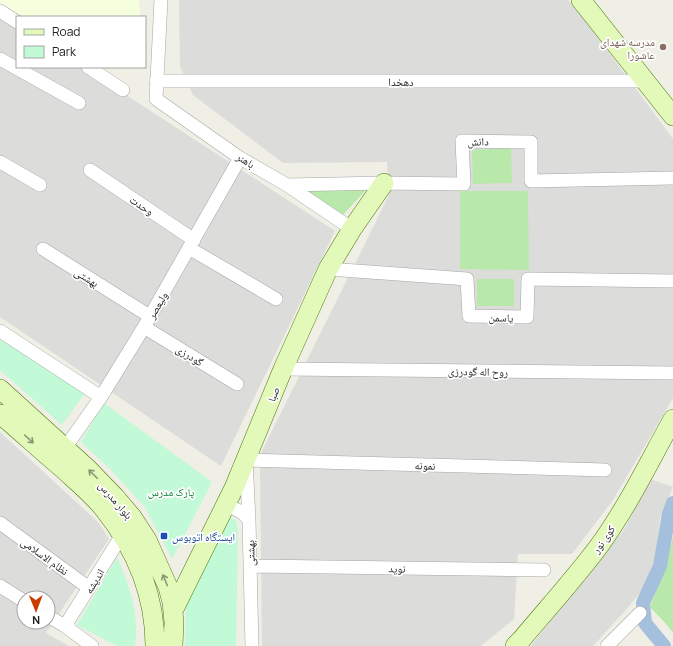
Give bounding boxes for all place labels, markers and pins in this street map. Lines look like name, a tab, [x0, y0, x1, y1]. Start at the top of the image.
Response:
place label: مدرسه شهدای عاشورا	[600, 34, 655, 62]
marker: مدرسه شهدای عاشورا	[658, 42, 668, 52]
place label: ایستگاه اتوبوس	[172, 529, 235, 544]
marker: ایستگاه اتوبوس	[159, 531, 169, 541]

